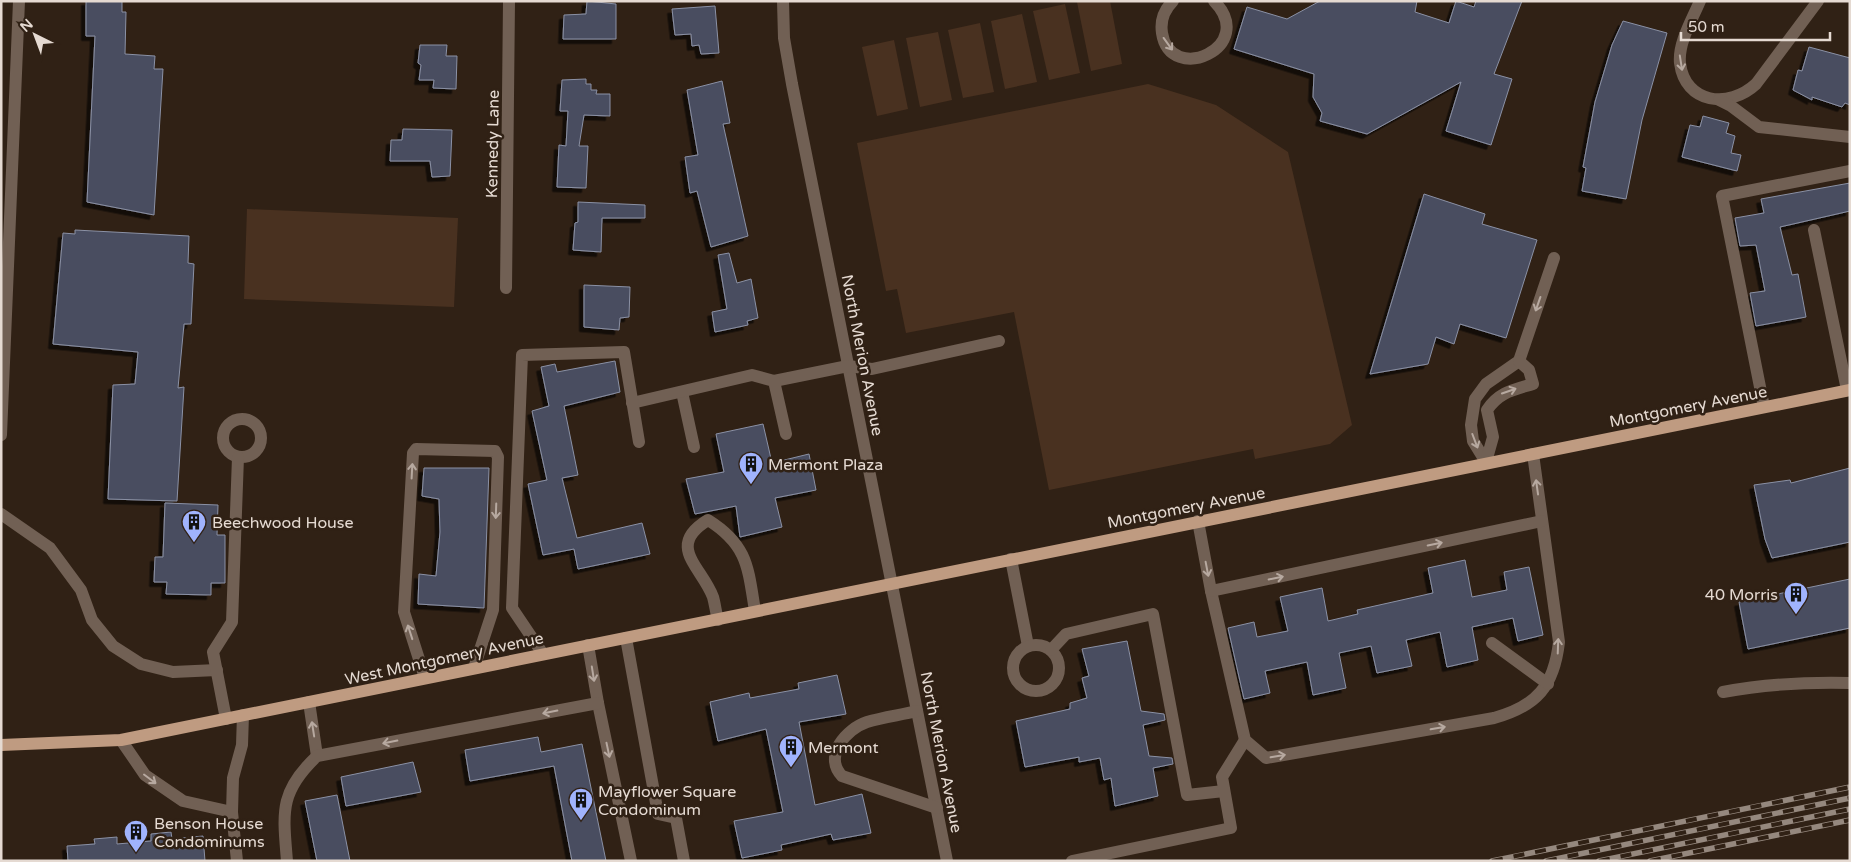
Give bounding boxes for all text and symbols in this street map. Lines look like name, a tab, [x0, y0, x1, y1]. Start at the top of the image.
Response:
north arrow	[10, 10, 60, 60]
scale bar	[1681, 10, 1830, 42]
text: N	[17, 16, 37, 36]
text: 50 m	[1688, 18, 1725, 36]
one-way arrow	[1163, 37, 1173, 51]
one-way arrow	[1677, 55, 1687, 71]
street label: Kennedy Lane	[482, 90, 504, 198]
street label: North Merion Avenue	[837, 273, 887, 437]
one-way arrow	[1533, 296, 1542, 312]
street label: Montgomery Avenue	[1608, 382, 1769, 432]
one-way arrow	[1501, 386, 1517, 396]
one-way arrow	[1471, 433, 1480, 448]
building icon: Mermont Plaza	[738, 451, 764, 485]
place label: Mermont Plaza	[768, 455, 883, 475]
one-way arrow	[407, 463, 416, 479]
one-way arrow	[1532, 480, 1542, 496]
street label: Montgomery Avenue	[1106, 483, 1267, 533]
one-way arrow	[492, 503, 501, 519]
building icon: Beechwood House	[181, 509, 207, 543]
place label: Beechwood House	[212, 513, 354, 533]
one-way arrow	[1427, 539, 1443, 548]
one-way arrow	[1203, 561, 1213, 577]
one-way arrow	[1268, 572, 1284, 582]
building icon: 40 Morris	[1783, 581, 1809, 615]
place label: 40 Morris	[1705, 585, 1778, 605]
one-way arrow	[405, 625, 414, 640]
street label: West Montgomery Avenue	[343, 628, 545, 690]
one-way arrow	[1553, 638, 1562, 654]
one-way arrow	[588, 665, 598, 681]
street label: North Merion Avenue	[916, 670, 966, 834]
one-way arrow	[542, 707, 558, 717]
one-way arrow	[308, 721, 318, 737]
one-way arrow	[1429, 722, 1445, 732]
building icon: Mermont	[778, 734, 804, 768]
one-way arrow	[382, 738, 398, 748]
place label: Mermont	[808, 738, 879, 758]
one-way arrow	[604, 742, 613, 758]
one-way arrow	[1269, 751, 1285, 761]
one-way arrow	[144, 773, 157, 784]
place label: Mayflower Square Condominum	[598, 782, 736, 820]
building icon: Mayflower Square Condominum	[568, 787, 594, 821]
place label: Benson House Condominums	[154, 814, 265, 852]
building icon: Benson House Condominums	[123, 819, 149, 853]

